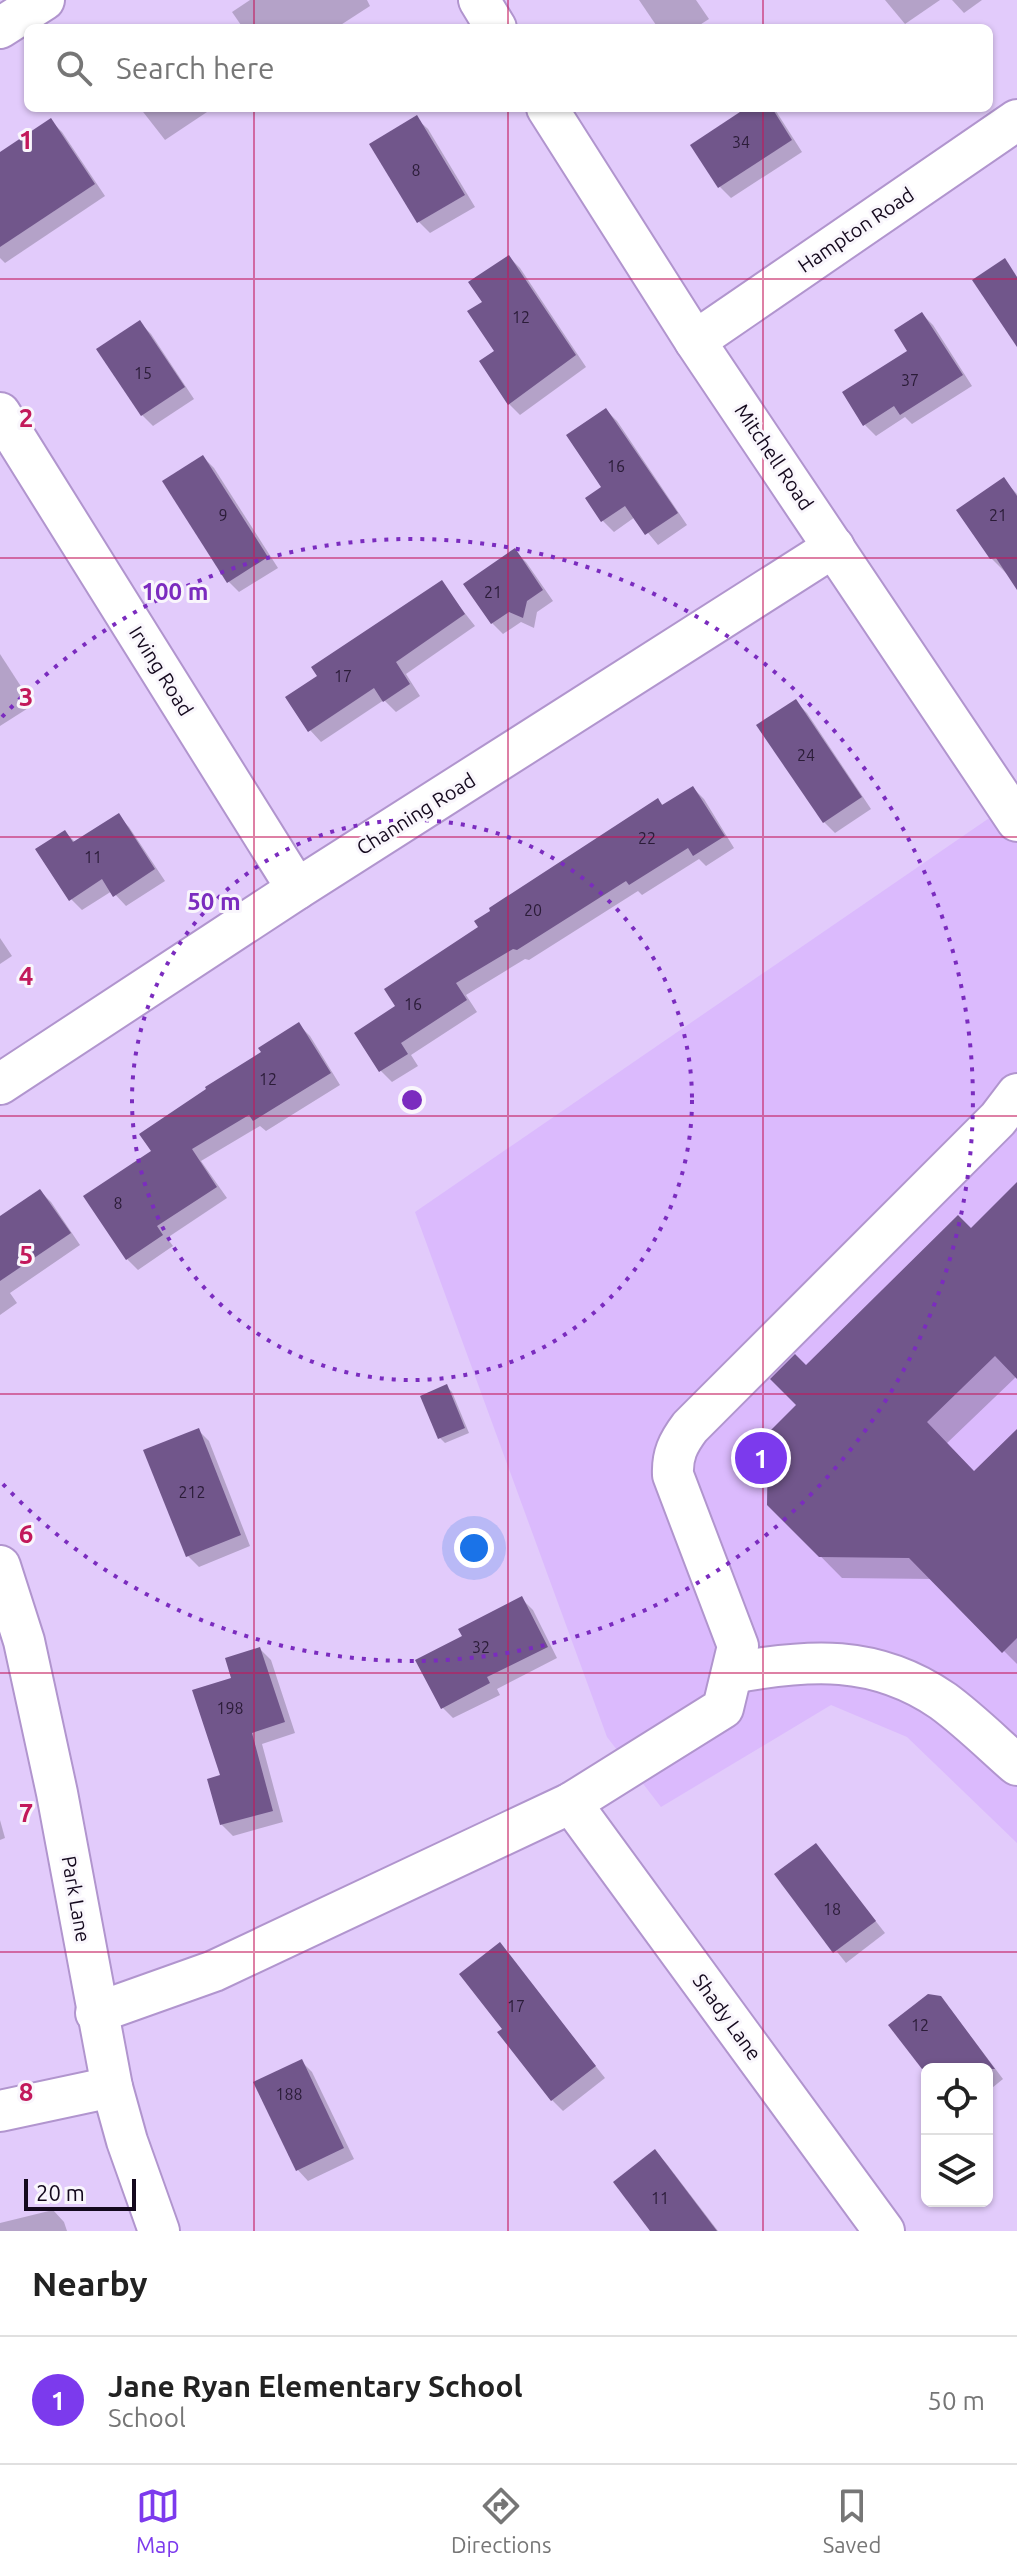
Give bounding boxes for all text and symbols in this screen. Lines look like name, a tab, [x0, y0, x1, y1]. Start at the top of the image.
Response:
search box	[24, 24, 993, 112]
icon: search	[52, 46, 96, 90]
text: Search here	[116, 51, 275, 85]
text: 1	[19, 125, 33, 154]
house number: 34	[732, 133, 750, 151]
house number: 8	[411, 161, 421, 179]
street label: Hampton Road	[793, 182, 918, 277]
house number: 12	[512, 308, 530, 326]
house number: 15	[134, 364, 152, 382]
house number: 37	[901, 371, 919, 389]
street label: Mitchell Road	[730, 399, 818, 514]
text: 2	[19, 403, 33, 432]
house number: 16	[607, 457, 625, 475]
house number: 9	[218, 506, 228, 524]
house number: 21	[989, 506, 1007, 524]
text: 100 m	[142, 578, 208, 605]
house number: 21	[484, 583, 502, 601]
street label: Irving Road	[125, 622, 198, 720]
house number: 17	[334, 667, 352, 685]
text: 3	[19, 682, 33, 711]
house number: 24	[797, 746, 815, 764]
street label: Channing Road	[352, 768, 479, 859]
house number: 22	[638, 829, 656, 847]
house number: 11	[84, 848, 102, 866]
text: 50 m	[187, 888, 241, 915]
house number: 20	[524, 901, 542, 919]
text: 4	[19, 961, 33, 990]
house number: 16	[404, 995, 422, 1013]
house number: 12	[259, 1070, 277, 1088]
centre of rings	[398, 1086, 426, 1114]
house number: 8	[113, 1194, 123, 1212]
text: 5	[19, 1240, 33, 1269]
pin: 1	[735, 1428, 787, 1488]
house number: 212	[178, 1483, 206, 1501]
text: 6	[19, 1519, 33, 1548]
your location	[454, 1528, 494, 1568]
house number: 32	[472, 1638, 490, 1656]
house number: 198	[216, 1699, 244, 1717]
text: 7	[19, 1798, 33, 1827]
street label: Park Lane	[58, 1854, 95, 1944]
house number: 18	[823, 1900, 841, 1918]
street label: Shady Lane	[688, 1969, 766, 2064]
house number: 17	[507, 1997, 525, 2015]
house number: 12	[911, 2016, 929, 2034]
map controls	[921, 2063, 993, 2207]
button: locate	[921, 2063, 993, 2135]
text: 8	[19, 2077, 33, 2106]
house number: 188	[275, 2085, 303, 2103]
button: layers	[921, 2135, 993, 2207]
scale bar	[24, 2175, 136, 2211]
text: 20 m	[36, 2180, 85, 2205]
house number: 11	[651, 2189, 669, 2207]
text: Nearby	[32, 2264, 147, 2302]
text: Jane Ryan Elementary School	[108, 2369, 523, 2403]
text: 1	[51, 2386, 65, 2415]
text: 50 m	[927, 2386, 985, 2415]
text: School	[108, 2403, 186, 2432]
tab: Map	[136, 2484, 180, 2557]
tab: Directions	[451, 2484, 551, 2557]
tab: Saved	[823, 2484, 881, 2557]

